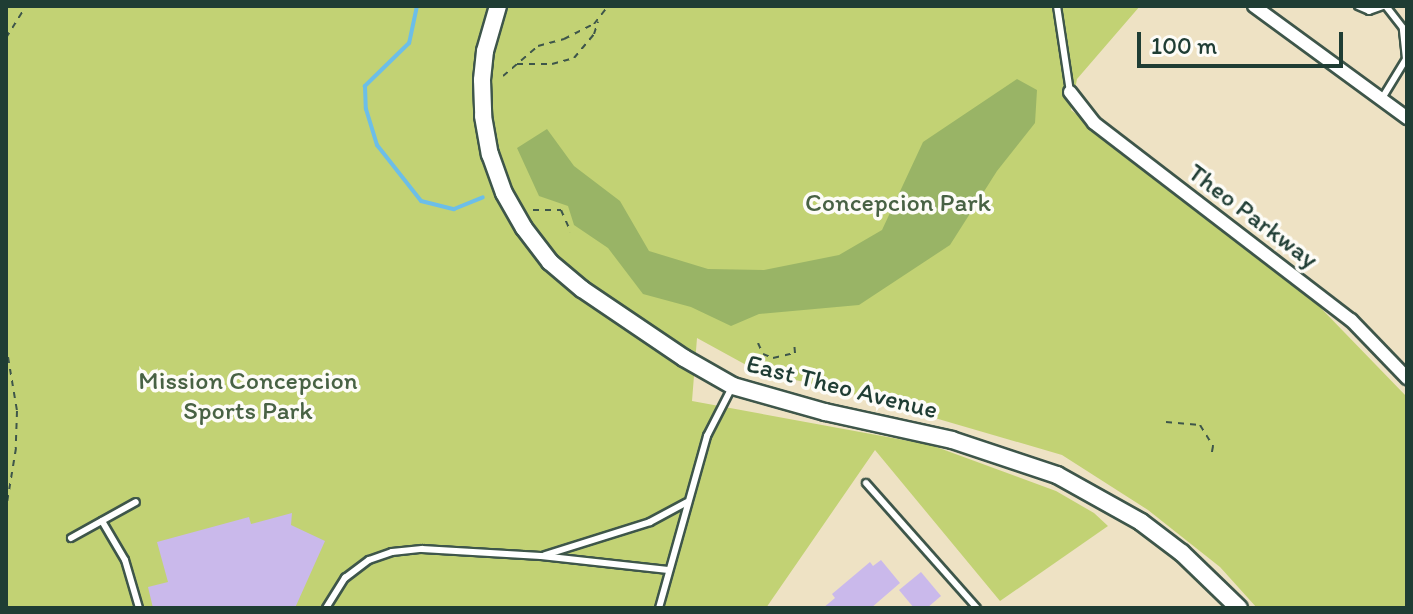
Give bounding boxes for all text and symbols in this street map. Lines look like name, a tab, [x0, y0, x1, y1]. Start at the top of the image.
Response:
scale bar	[1141, 16, 1347, 66]
text: 100 m	[1151, 31, 1217, 60]
street label: Theo Parkway	[1182, 157, 1324, 275]
park label: Concepcion Park	[805, 187, 991, 219]
street label: East Theo Avenue	[743, 348, 941, 426]
park label: Mission Concepcion Sports Park	[138, 365, 358, 426]

